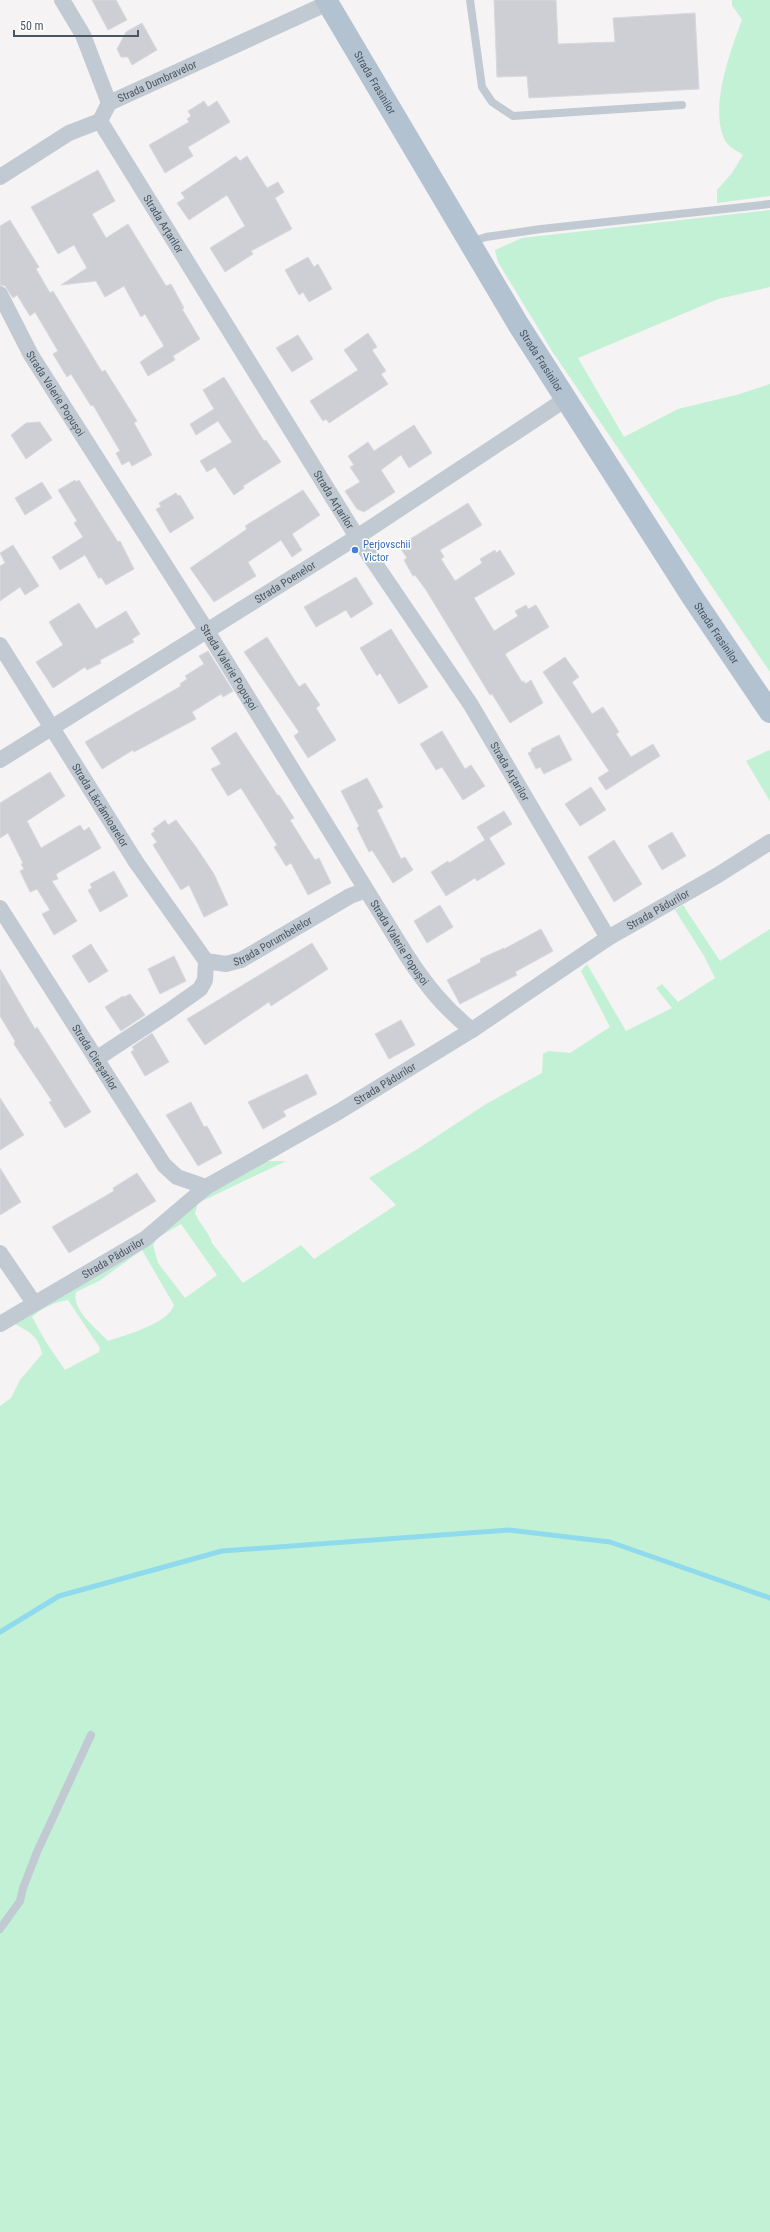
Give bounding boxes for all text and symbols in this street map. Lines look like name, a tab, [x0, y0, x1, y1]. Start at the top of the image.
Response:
scale bar	[14, 12, 138, 38]
text: 50 m	[20, 19, 44, 33]
street label: Strada Frasinilor	[351, 49, 399, 117]
street label: Strada Dumbravelor	[116, 58, 199, 105]
street label: Strada Arțarilor	[140, 193, 186, 256]
street label: Strada Frasinilor	[516, 327, 566, 395]
street label: Strada Valerie Popușoi	[23, 349, 87, 439]
street label: Strada Arțarilor	[311, 468, 357, 532]
place label: Perjovschii Victor	[363, 538, 411, 564]
marker: Perjovschii Victor	[350, 545, 360, 555]
street label: Strada Poenelor	[252, 558, 319, 606]
street label: Strada Frasinilor	[691, 600, 742, 667]
street label: Strada Valerie Popușoi	[197, 622, 260, 713]
street label: Strada Arțarilor	[487, 740, 532, 804]
street label: Strada Lăcrămioarelor	[69, 761, 131, 850]
street label: Strada Pădurilor	[625, 886, 692, 933]
street label: Strada Valerie Popușoi	[367, 898, 431, 988]
street label: Strada Porumbelelor	[232, 913, 315, 969]
street label: Strada Cireșarilor	[69, 1022, 121, 1093]
street label: Strada Pădurilor	[352, 1060, 419, 1108]
street label: Strada Pădurilor	[80, 1235, 147, 1282]

